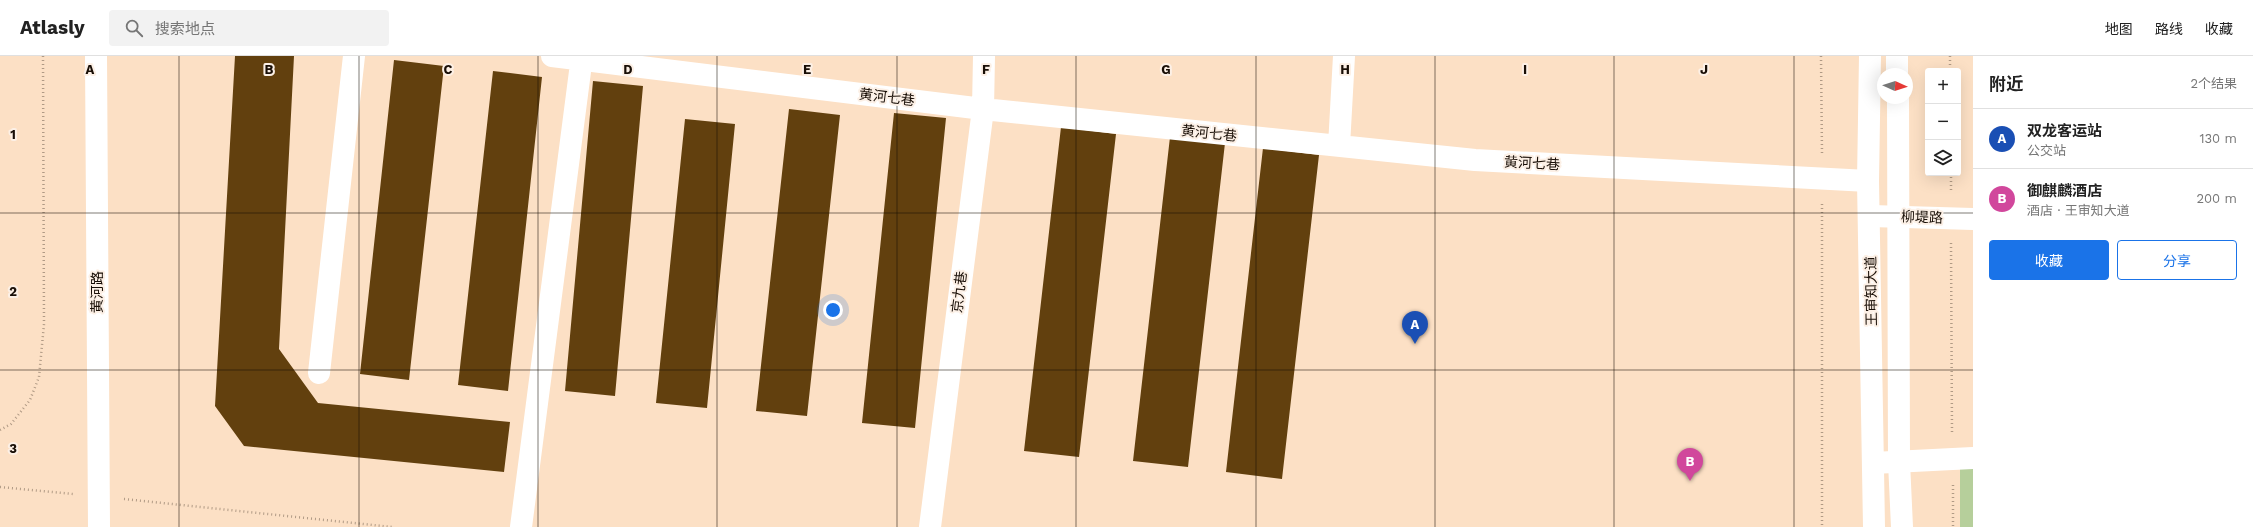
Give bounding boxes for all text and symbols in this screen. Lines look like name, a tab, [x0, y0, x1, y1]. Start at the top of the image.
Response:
search box	[109, 10, 389, 46]
text: Atlasly	[20, 16, 85, 39]
icon: search	[123, 17, 145, 39]
text: 搜索地点	[155, 20, 215, 38]
text: 地图	[2105, 21, 2133, 37]
text: 路线	[2155, 21, 2183, 37]
text: 收藏	[2205, 21, 2233, 37]
text: A	[86, 62, 95, 77]
text: B	[265, 62, 274, 77]
text: C	[444, 62, 453, 77]
text: D	[623, 62, 633, 77]
text: E	[803, 62, 811, 77]
text: F	[982, 62, 990, 77]
text: G	[1161, 62, 1171, 77]
text: H	[1340, 62, 1350, 77]
text: I	[1523, 62, 1527, 77]
text: J	[1700, 62, 1708, 77]
north arrow	[1877, 68, 1913, 104]
map controls	[1925, 68, 1961, 176]
button: +	[1925, 68, 1961, 104]
text: 附近	[1989, 74, 2023, 94]
text: 2个结果	[2190, 76, 2237, 91]
street label: 黄河七巷	[858, 86, 916, 108]
button: −	[1925, 104, 1961, 140]
street label: 黄河七巷	[1180, 122, 1238, 144]
text: 双龙客运站	[2027, 122, 2102, 140]
text: 1	[10, 127, 16, 142]
text: A	[1998, 131, 2006, 146]
text: 130 m	[2199, 131, 2237, 146]
button: layers	[1925, 140, 1961, 176]
text: 公交站	[2027, 143, 2066, 158]
street label: 黄河七巷	[1504, 154, 1560, 172]
text: 御麒麟酒店	[2027, 182, 2102, 200]
text: B	[1998, 191, 2006, 206]
text: 200 m	[2196, 191, 2237, 206]
text: 酒店 · 王审知大道	[2027, 203, 2130, 218]
street label: 柳堤路	[1901, 208, 1943, 226]
button: 收藏	[1989, 240, 2109, 280]
button: 分享	[2117, 240, 2237, 280]
street label: 王审知大道	[1862, 256, 1880, 326]
street label: 京九巷	[949, 270, 969, 314]
street label: 黄河路	[89, 271, 105, 313]
text: 2	[9, 284, 17, 299]
your location	[823, 300, 843, 320]
pin: A	[1402, 311, 1428, 344]
text: 3	[9, 441, 17, 456]
pin: B	[1677, 448, 1703, 481]

